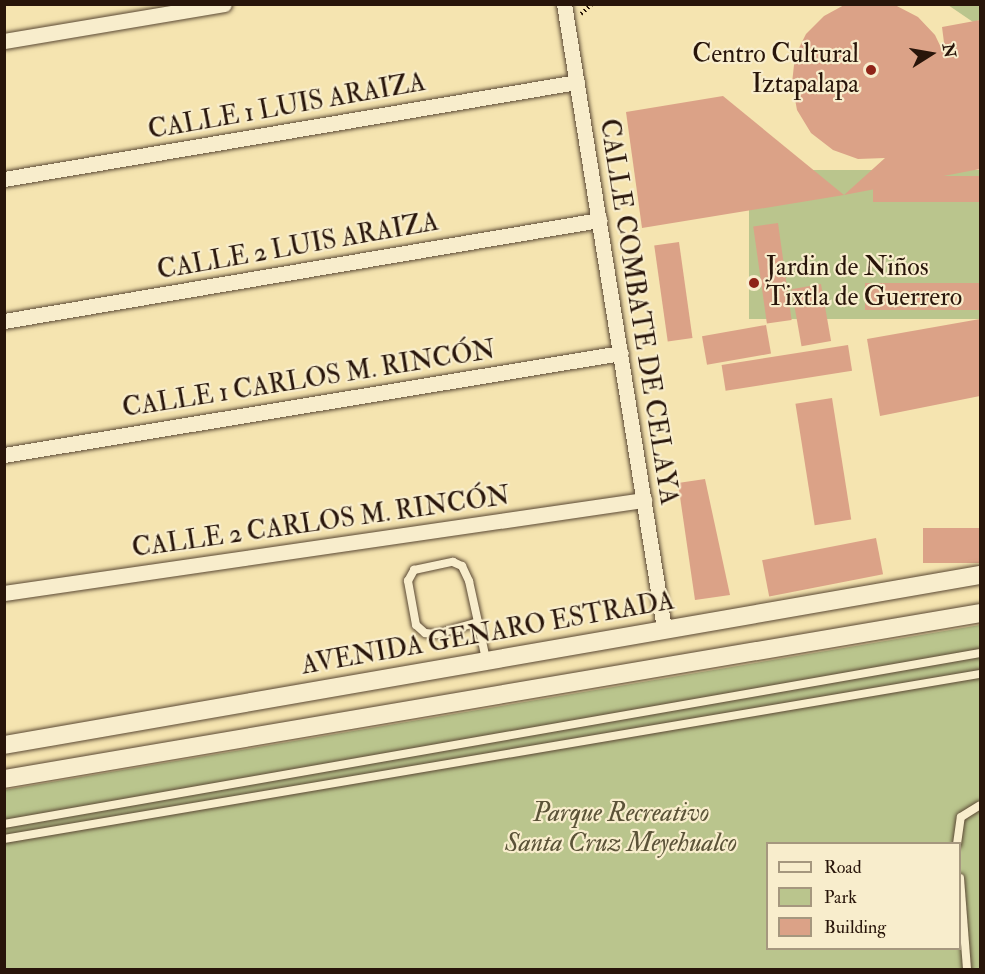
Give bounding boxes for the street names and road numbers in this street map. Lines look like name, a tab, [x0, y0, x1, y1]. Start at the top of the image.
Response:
street label: CALLE 1 LUIS ARAIZA	[146, 67, 428, 147]
street label: CALLE COMBATE DE CELAYA	[592, 117, 684, 507]
street label: CALLE 2 LUIS ARAIZA	[155, 207, 441, 287]
street label: CALLE 1 CARLOS M. RINCÓN	[120, 335, 498, 425]
street label: CALLE 2 CARLOS M. RINCÓN	[130, 481, 512, 565]
street label: AVENIDA GENARO ESTRADA	[299, 586, 677, 682]

